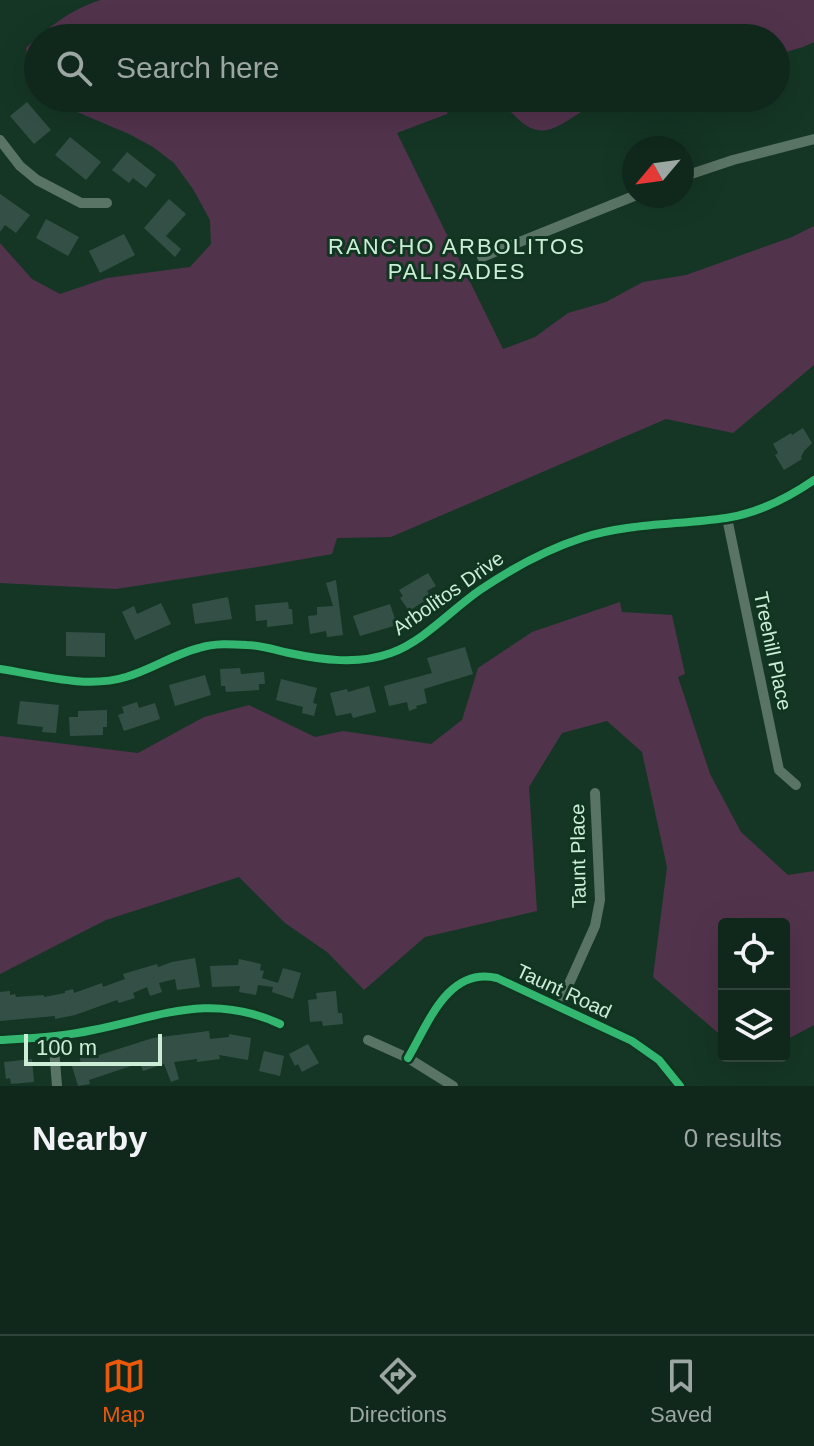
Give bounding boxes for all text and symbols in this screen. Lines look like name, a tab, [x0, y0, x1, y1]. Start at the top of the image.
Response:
search box	[24, 24, 790, 112]
icon: search	[52, 46, 96, 90]
text: Search here	[116, 51, 279, 84]
north arrow	[622, 136, 694, 208]
district label: RANCHO ARBOLITOS PALISADES	[328, 234, 586, 284]
street label: Arbolitos Drive	[388, 547, 508, 639]
street label: Treehill Place	[750, 590, 796, 712]
street label: Taunt Place	[566, 804, 590, 908]
map controls	[718, 918, 790, 1062]
button: locate	[718, 918, 790, 990]
street label: Taunt Road	[513, 959, 615, 1023]
button: layers	[718, 990, 790, 1062]
scale bar	[24, 1030, 162, 1066]
text: 100 m	[36, 1035, 97, 1060]
text: Nearby	[32, 1119, 147, 1157]
text: 0 results	[684, 1123, 782, 1153]
tab: Map	[102, 1354, 146, 1428]
tab: Directions	[349, 1354, 447, 1428]
tab: Saved	[650, 1354, 712, 1428]

